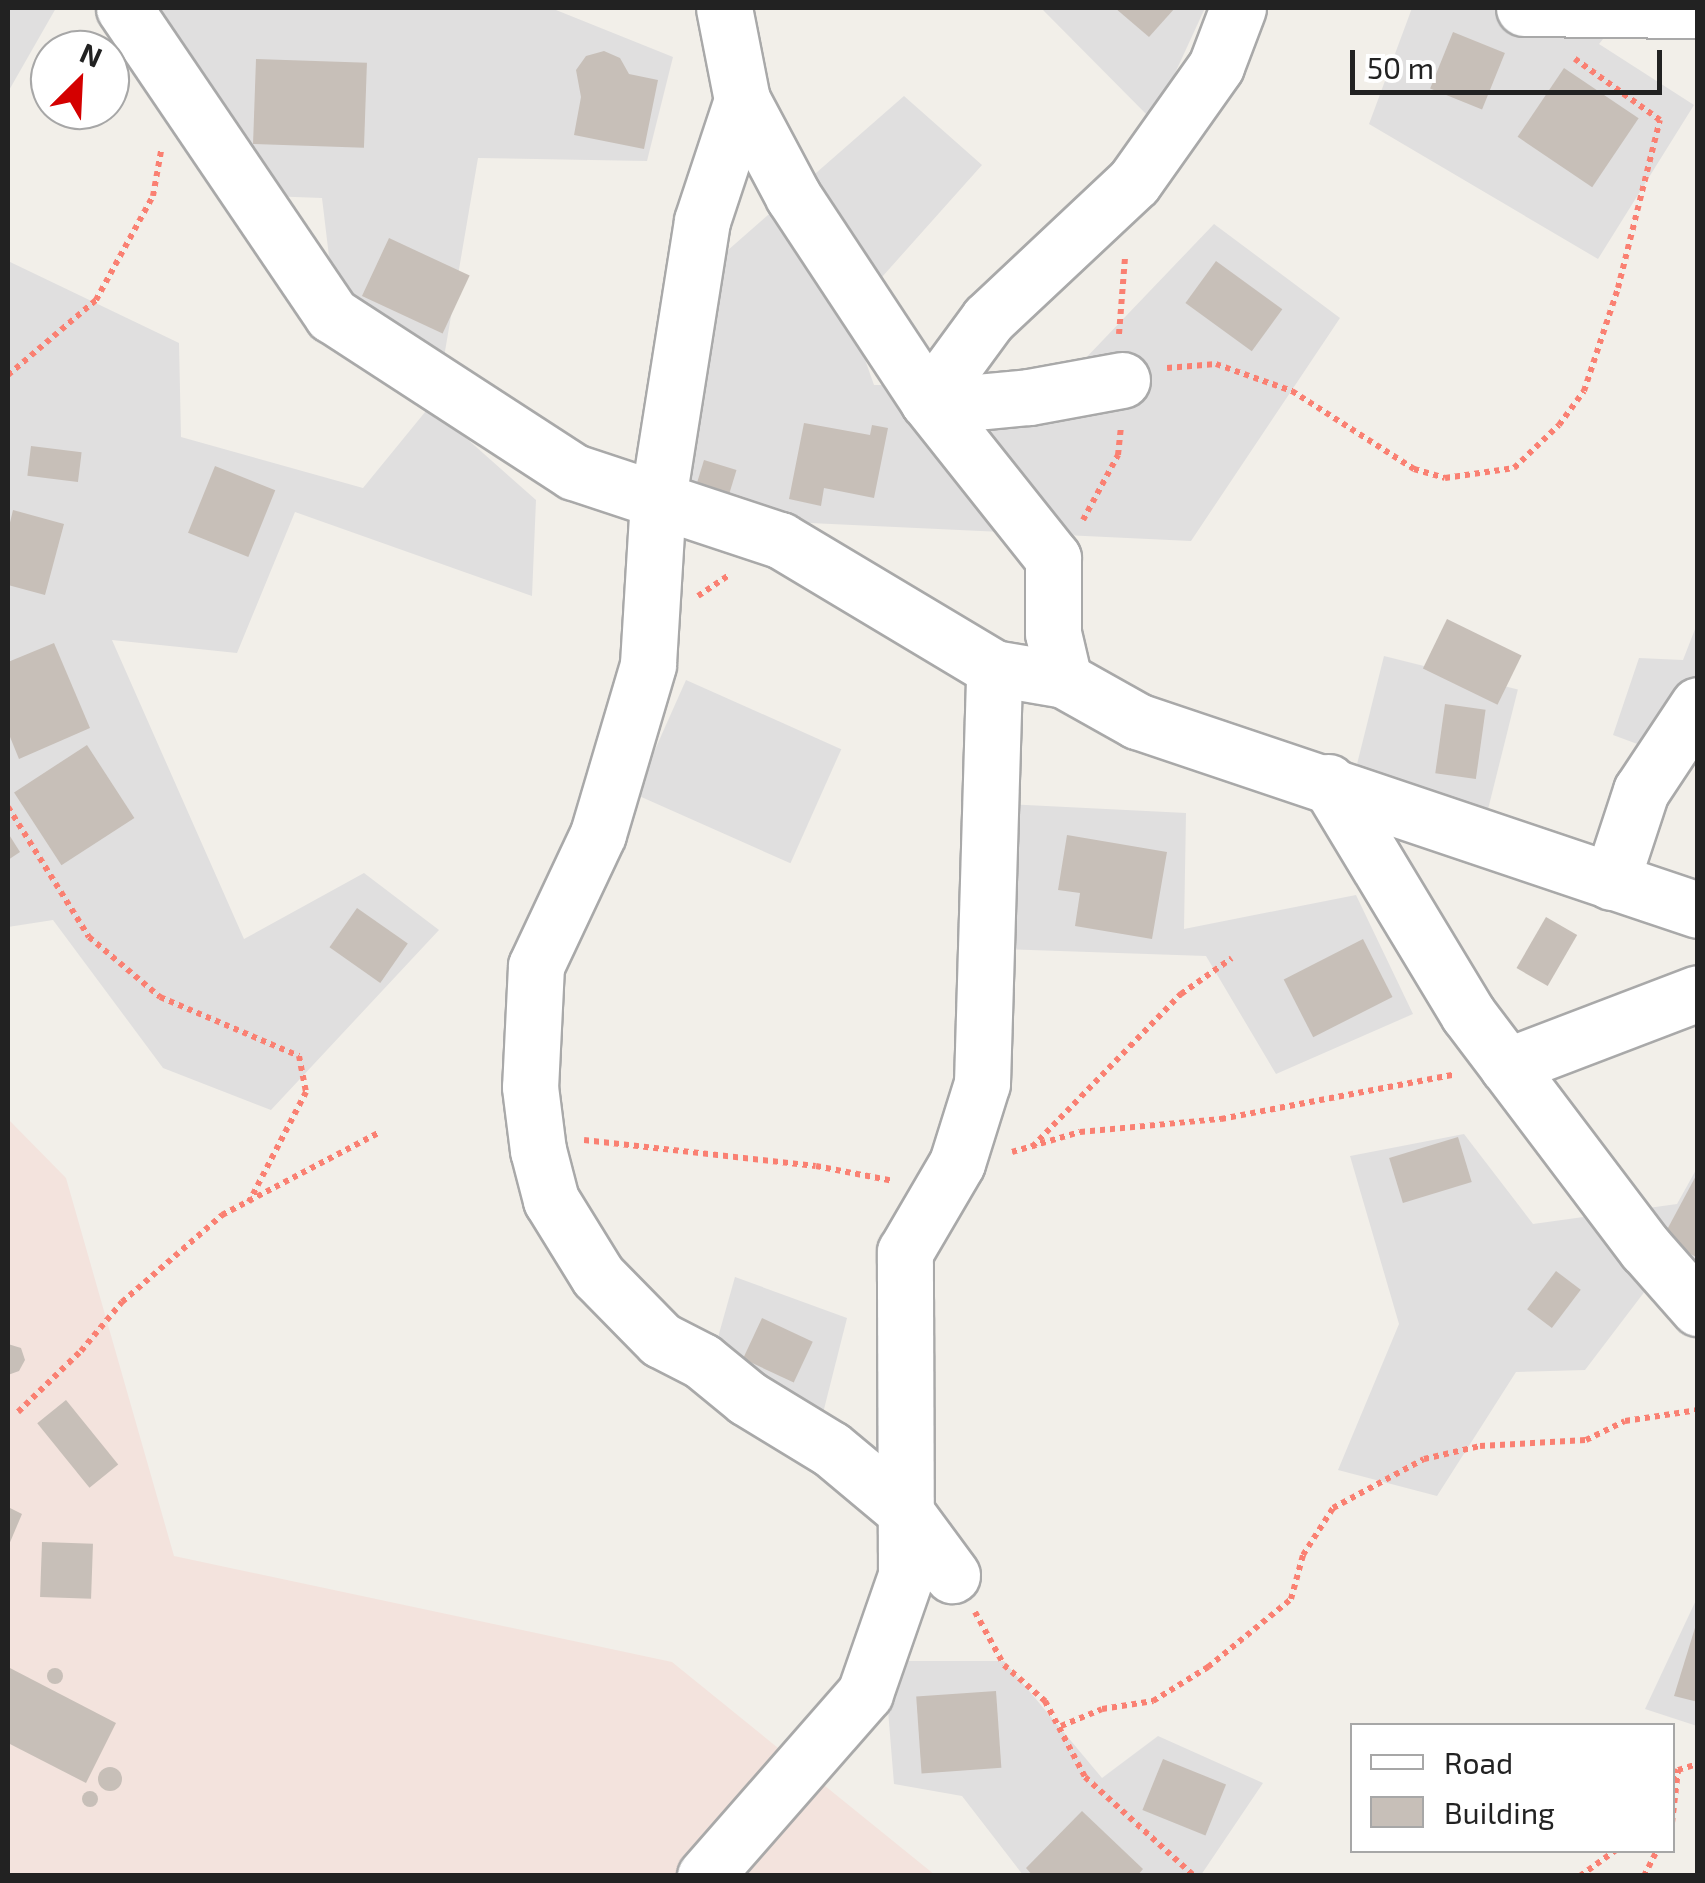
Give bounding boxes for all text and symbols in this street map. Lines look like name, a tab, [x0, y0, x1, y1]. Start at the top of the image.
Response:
north arrow	[30, 30, 130, 130]
scale bar	[1355, 30, 1668, 92]
text: N	[75, 35, 108, 74]
text: 50 m	[1367, 49, 1434, 85]
legend	[1350, 1723, 1675, 1853]
text: Road	[1444, 1744, 1513, 1780]
text: Building	[1444, 1794, 1555, 1830]

